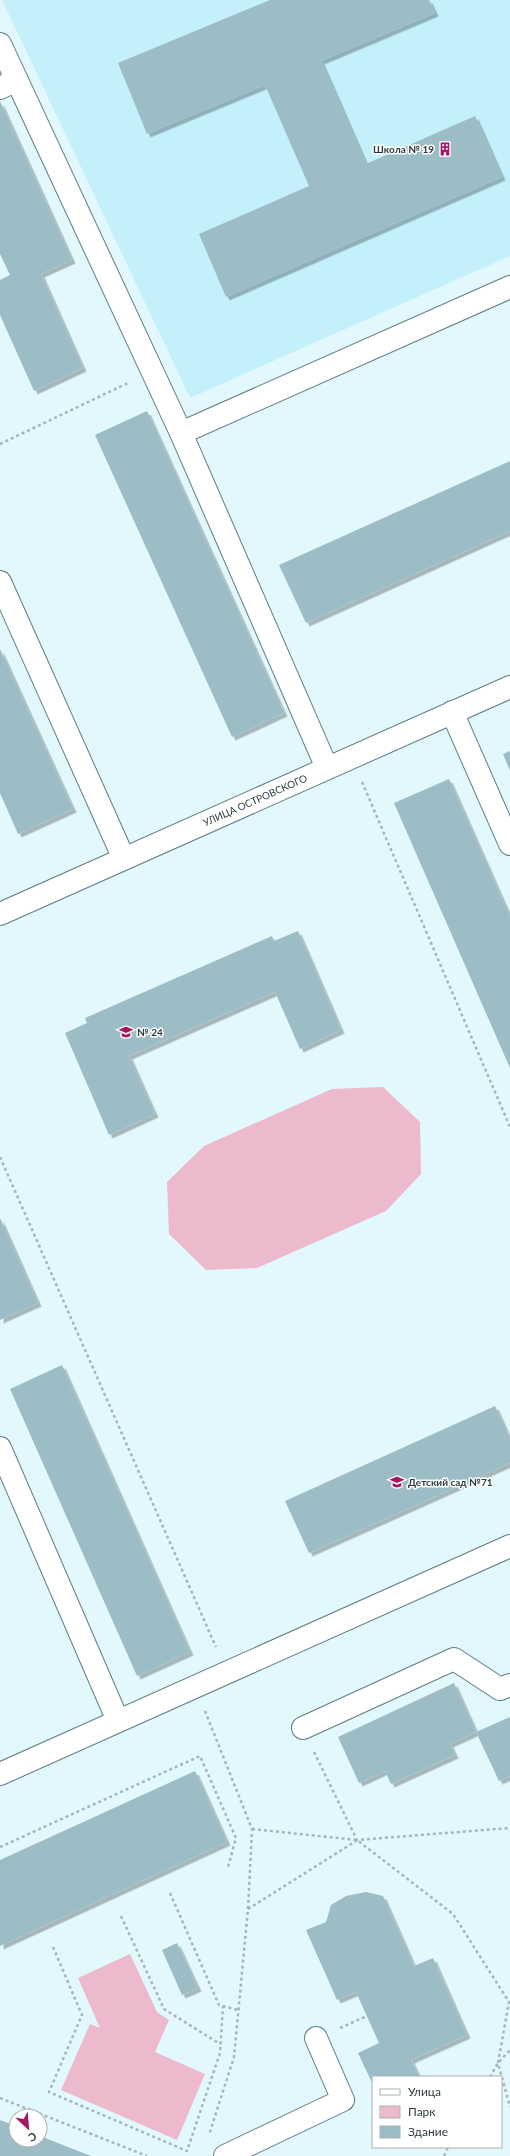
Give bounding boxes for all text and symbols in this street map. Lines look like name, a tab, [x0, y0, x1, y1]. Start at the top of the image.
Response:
building icon: Школа № 19	[437, 141, 453, 157]
place label: Школа № 19	[373, 143, 434, 155]
street label: УЛИЦА ОСТРОВСКОГО	[201, 772, 309, 828]
school or university icon: № 24	[118, 1024, 134, 1040]
place label: № 24	[137, 1026, 163, 1038]
school or university icon: Детский сад №71	[389, 1474, 405, 1490]
place label: Детский сад №71	[408, 1476, 493, 1488]
legend	[372, 2076, 502, 2148]
text: Улица	[408, 2084, 441, 2099]
text: Парк	[408, 2104, 436, 2119]
north arrow	[8, 2108, 48, 2148]
text: Здание	[408, 2124, 448, 2139]
text: С	[26, 2130, 39, 2145]

